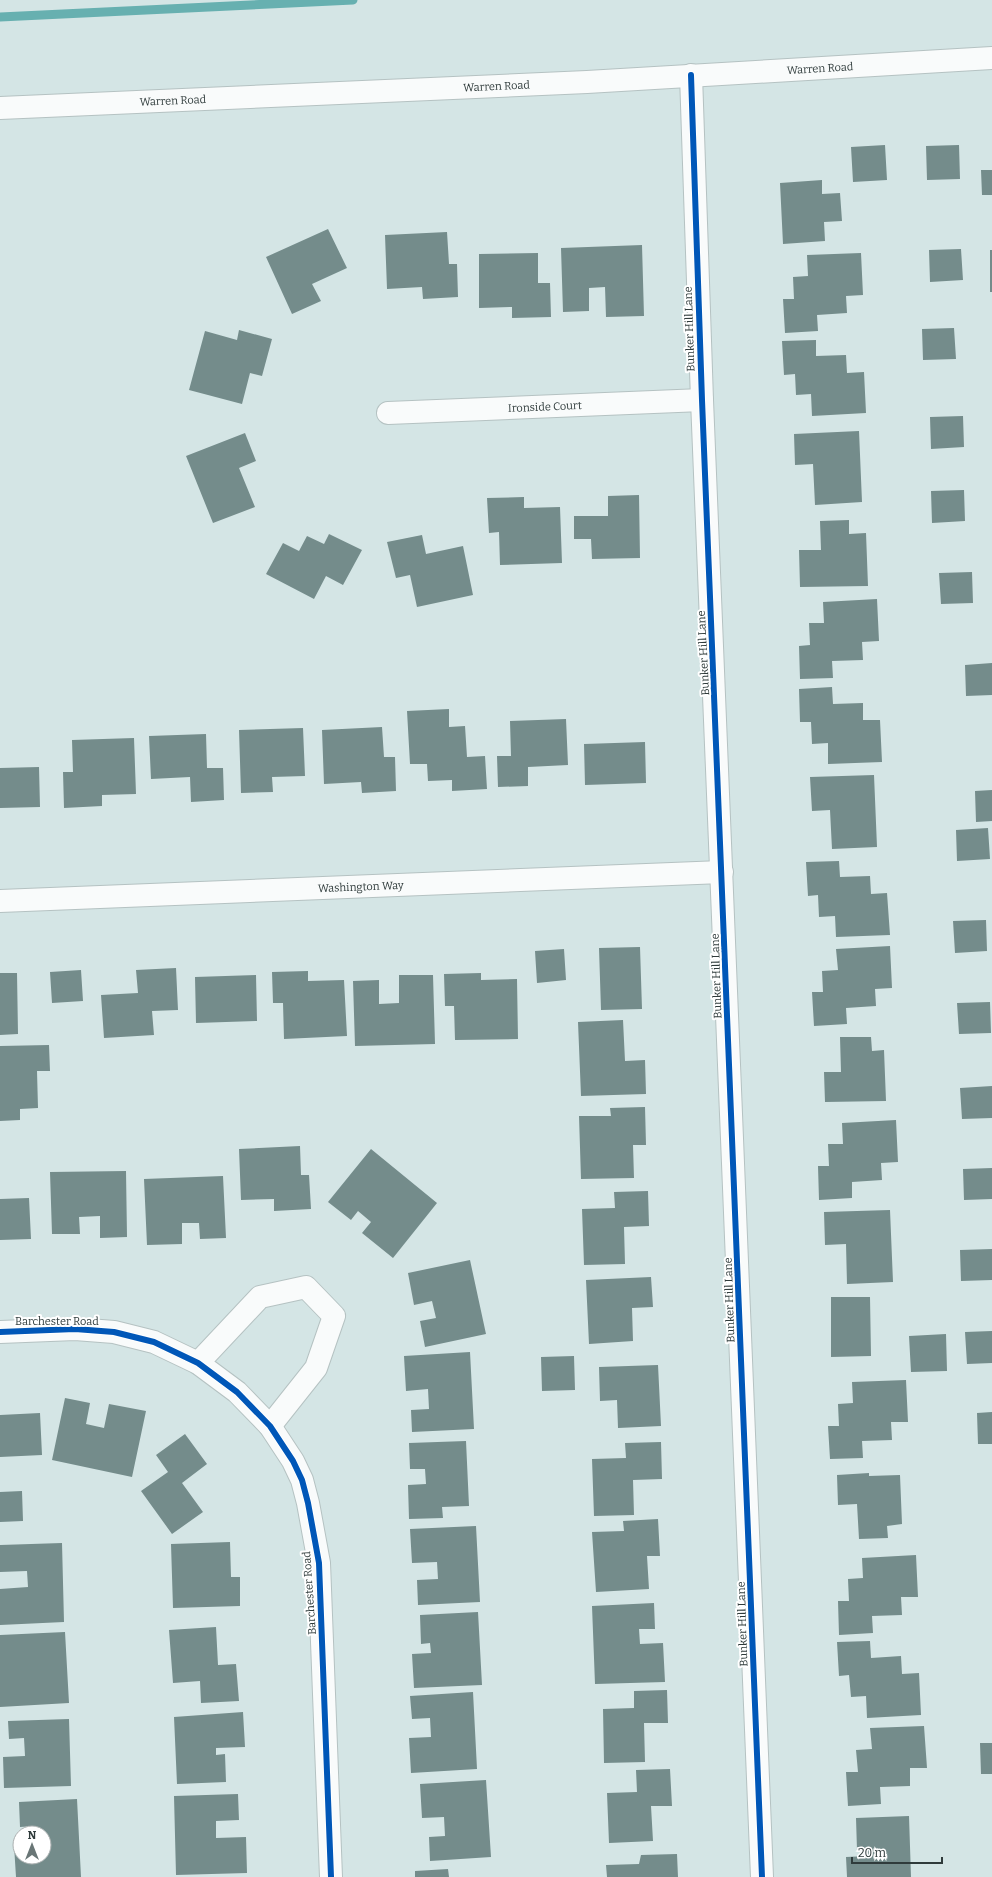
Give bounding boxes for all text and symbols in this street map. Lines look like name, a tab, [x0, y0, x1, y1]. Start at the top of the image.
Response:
street label: Warren Road	[786, 60, 854, 77]
street label: Warren Road	[463, 79, 531, 94]
street label: Warren Road	[139, 93, 207, 109]
street label: Bunker Hill Lane	[682, 286, 697, 372]
street label: Ironside Court	[508, 399, 582, 415]
street label: Bunker Hill Lane	[695, 610, 712, 696]
street label: Washington Way	[317, 879, 404, 895]
street label: Bunker Hill Lane	[709, 933, 724, 1019]
street label: Bunker Hill Lane	[722, 1257, 737, 1343]
street label: Barchester Road	[15, 1315, 99, 1328]
street label: Barchester Road	[300, 1550, 319, 1635]
street label: Bunker Hill Lane	[735, 1581, 750, 1667]
north arrow	[12, 1825, 52, 1865]
text: N	[28, 1829, 37, 1842]
scale bar	[852, 1839, 942, 1865]
text: 20 m	[858, 1846, 887, 1860]

